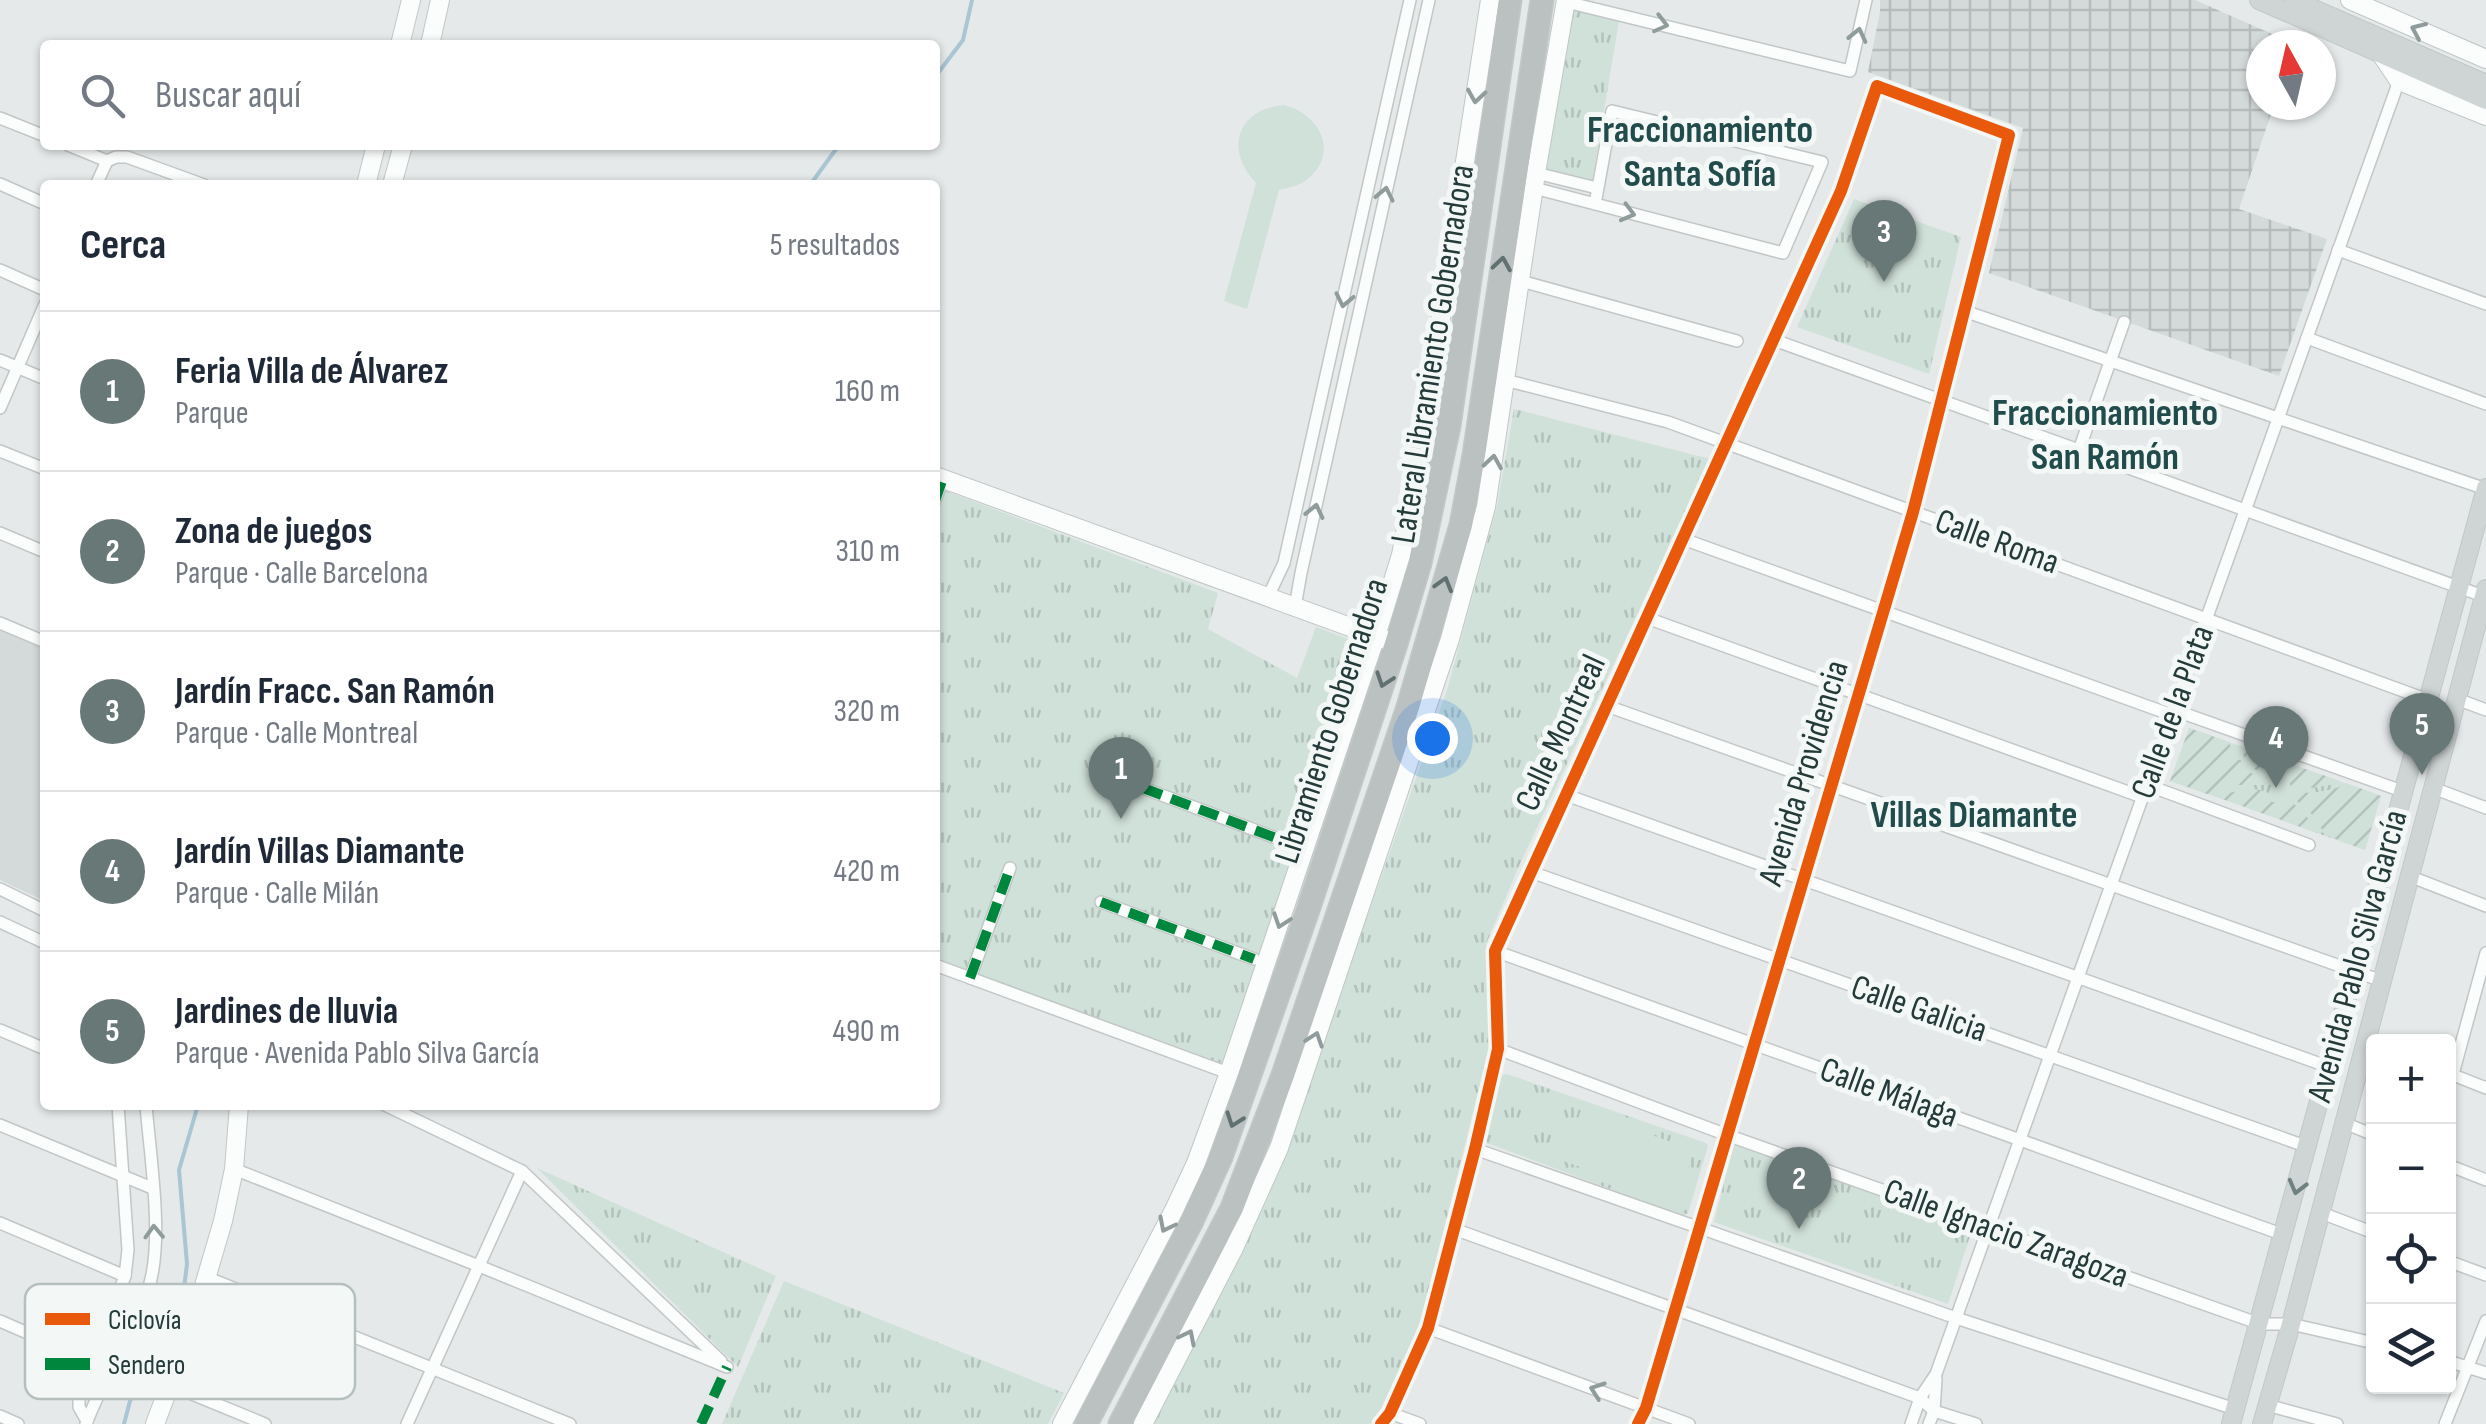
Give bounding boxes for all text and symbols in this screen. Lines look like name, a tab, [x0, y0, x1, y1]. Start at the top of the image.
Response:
one-way arrow	[1652, 12, 1669, 33]
one-way arrow	[2410, 22, 2428, 42]
one-way arrow	[1846, 27, 1867, 44]
north arrow	[2246, 30, 2336, 120]
search box	[40, 40, 940, 150]
icon: search	[75, 68, 130, 123]
text: Buscar aquí	[155, 73, 301, 118]
one-way arrow	[1466, 88, 1487, 105]
district label: Fraccionamiento Santa Sofía	[1587, 108, 1813, 197]
street label: Lateral Libramiento Gobernadora	[1382, 162, 1484, 546]
one-way arrow	[1374, 186, 1395, 203]
pin: 3	[1852, 200, 1916, 282]
one-way arrow	[1619, 201, 1636, 222]
text: Cerca	[80, 220, 166, 271]
text: 5 resultados	[770, 226, 900, 265]
one-way arrow	[1490, 256, 1511, 273]
one-way arrow	[1334, 291, 1355, 308]
text: Feria Villa de Álvarez	[175, 349, 448, 394]
text: 1	[106, 372, 119, 411]
text: 160 m	[835, 372, 900, 411]
district label: Fraccionamiento San Ramón	[1992, 391, 2218, 480]
text: Parque	[175, 394, 249, 433]
one-way arrow	[1482, 453, 1503, 470]
street label: Calle Roma	[1929, 500, 2065, 584]
one-way arrow	[1303, 503, 1324, 520]
text: Zona de juegos	[175, 509, 372, 554]
text: 2	[105, 532, 120, 571]
text: 310 m	[835, 532, 900, 571]
text: Parque · Calle Barcelona	[175, 554, 428, 593]
street label: Libramiento Gobernadora	[1266, 573, 1398, 869]
one-way arrow	[1432, 576, 1453, 593]
street label: Calle de la Plata	[2122, 620, 2224, 804]
street label: Calle Montreal	[1506, 648, 1616, 818]
street label: Avenida Providencia	[1749, 655, 1859, 892]
text: Jardín Fracc. San Ramón	[175, 669, 495, 714]
one-way arrow	[1376, 670, 1396, 687]
text: 3	[105, 692, 120, 731]
text: 320 m	[833, 692, 900, 731]
pin: 5	[2390, 692, 2454, 775]
pin: 4	[2244, 706, 2308, 788]
your location	[1407, 713, 1458, 764]
text: Parque · Calle Montreal	[175, 714, 418, 753]
pin: 1	[1088, 736, 1154, 819]
district label: Villas Diamante	[1870, 793, 2078, 838]
street label: Avenida Pablo Silva García	[2298, 805, 2418, 1108]
text: Jardín Villas Diamante	[175, 829, 465, 874]
text: 4	[105, 852, 120, 891]
text: 420 m	[833, 852, 900, 891]
text: Parque · Calle Milán	[175, 874, 379, 913]
one-way arrow	[1272, 912, 1293, 929]
street label: Calle Galicia	[1845, 966, 1993, 1052]
text: Jardines de lluvia	[175, 989, 398, 1034]
text: 5	[105, 1012, 120, 1051]
text: 490 m	[832, 1012, 900, 1051]
one-way arrow	[1304, 1032, 1324, 1049]
text: Parque · Avenida Pablo Silva García	[175, 1034, 540, 1073]
map controls	[2366, 1034, 2456, 1394]
button: +	[2366, 1034, 2456, 1124]
street label: Calle Málaga	[1814, 1048, 1964, 1138]
one-way arrow	[1225, 1110, 1246, 1127]
button: −	[2366, 1124, 2456, 1214]
pin: 2	[1766, 1146, 1832, 1229]
street label: Calle Ignacio Zaragoza	[1878, 1170, 2134, 1298]
one-way arrow	[2287, 1178, 2308, 1196]
one-way arrow	[1159, 1214, 1178, 1232]
button: locate	[2366, 1214, 2456, 1304]
one-way arrow	[144, 1224, 165, 1240]
legend	[25, 1284, 355, 1399]
text: Ciclovía	[108, 1304, 181, 1337]
button: layers	[2366, 1304, 2456, 1394]
one-way arrow	[1176, 1330, 1195, 1348]
text: Sendero	[108, 1349, 185, 1382]
one-way arrow	[1590, 1381, 1607, 1402]

